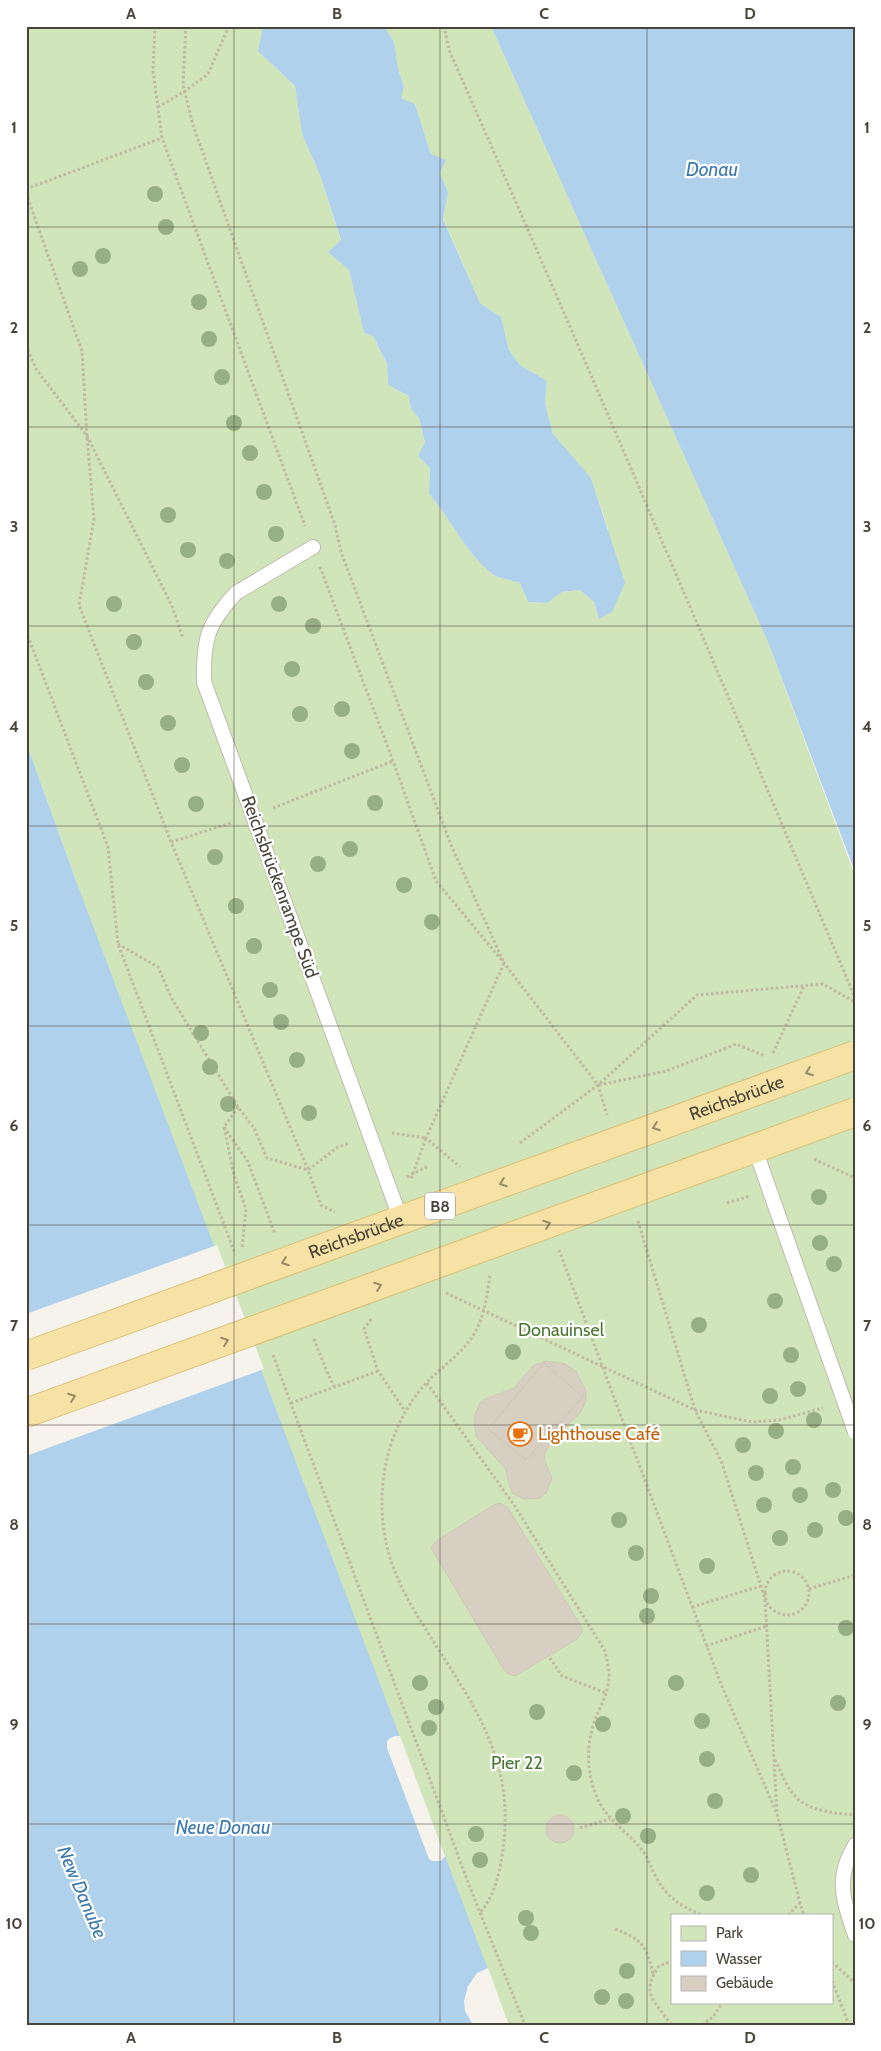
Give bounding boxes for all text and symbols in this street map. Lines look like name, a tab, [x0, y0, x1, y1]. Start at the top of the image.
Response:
text: A	[126, 4, 136, 23]
text: B	[332, 4, 342, 23]
text: C	[539, 4, 549, 23]
text: D	[744, 4, 756, 23]
text: 1	[11, 118, 17, 137]
text: 1	[864, 118, 870, 137]
water label: Donau	[686, 158, 738, 181]
text: 2	[10, 318, 18, 337]
text: 2	[863, 318, 871, 337]
text: 3	[10, 517, 18, 536]
text: 3	[863, 517, 871, 536]
text: 4	[9, 717, 19, 736]
text: 4	[862, 717, 872, 736]
street label: Reichsbrückenrampe Süd	[237, 793, 323, 981]
text: 5	[10, 916, 18, 935]
text: 5	[863, 916, 871, 935]
one-way arrow	[805, 1066, 814, 1076]
street label: Reichsbrücke	[686, 1071, 787, 1125]
text: 6	[10, 1116, 19, 1135]
text: 6	[863, 1116, 872, 1135]
one-way arrow	[652, 1121, 661, 1131]
one-way arrow	[500, 1177, 508, 1187]
road number: B8	[425, 1192, 455, 1220]
street label: Reichsbrücke	[306, 1209, 406, 1263]
one-way arrow	[542, 1220, 551, 1230]
one-way arrow	[281, 1256, 290, 1266]
one-way arrow	[373, 1282, 381, 1292]
text: 7	[10, 1316, 19, 1335]
text: 7	[863, 1316, 872, 1335]
park label: Donauinsel	[518, 1319, 605, 1341]
one-way arrow	[220, 1337, 229, 1347]
one-way arrow	[67, 1393, 76, 1403]
cafe icon: Lighthouse Café	[507, 1421, 533, 1447]
place label: Lighthouse Café	[538, 1423, 660, 1445]
text: 8	[9, 1515, 19, 1534]
text: 8	[862, 1515, 872, 1534]
text: 9	[10, 1715, 19, 1734]
text: 9	[863, 1715, 872, 1734]
park label: Pier 22	[491, 1752, 543, 1774]
water label: Neue Donau	[176, 1816, 270, 1839]
water label: New Danube	[52, 1842, 112, 1942]
text: 10	[5, 1914, 23, 1933]
legend	[671, 1914, 834, 2004]
text: 10	[858, 1914, 876, 1933]
text: Park	[716, 1924, 743, 1942]
text: Wasser	[716, 1950, 762, 1968]
text: Gebäude	[716, 1974, 773, 1992]
text: A	[126, 2028, 136, 2047]
text: B	[332, 2028, 342, 2047]
text: C	[539, 2028, 549, 2047]
text: D	[744, 2028, 756, 2047]

